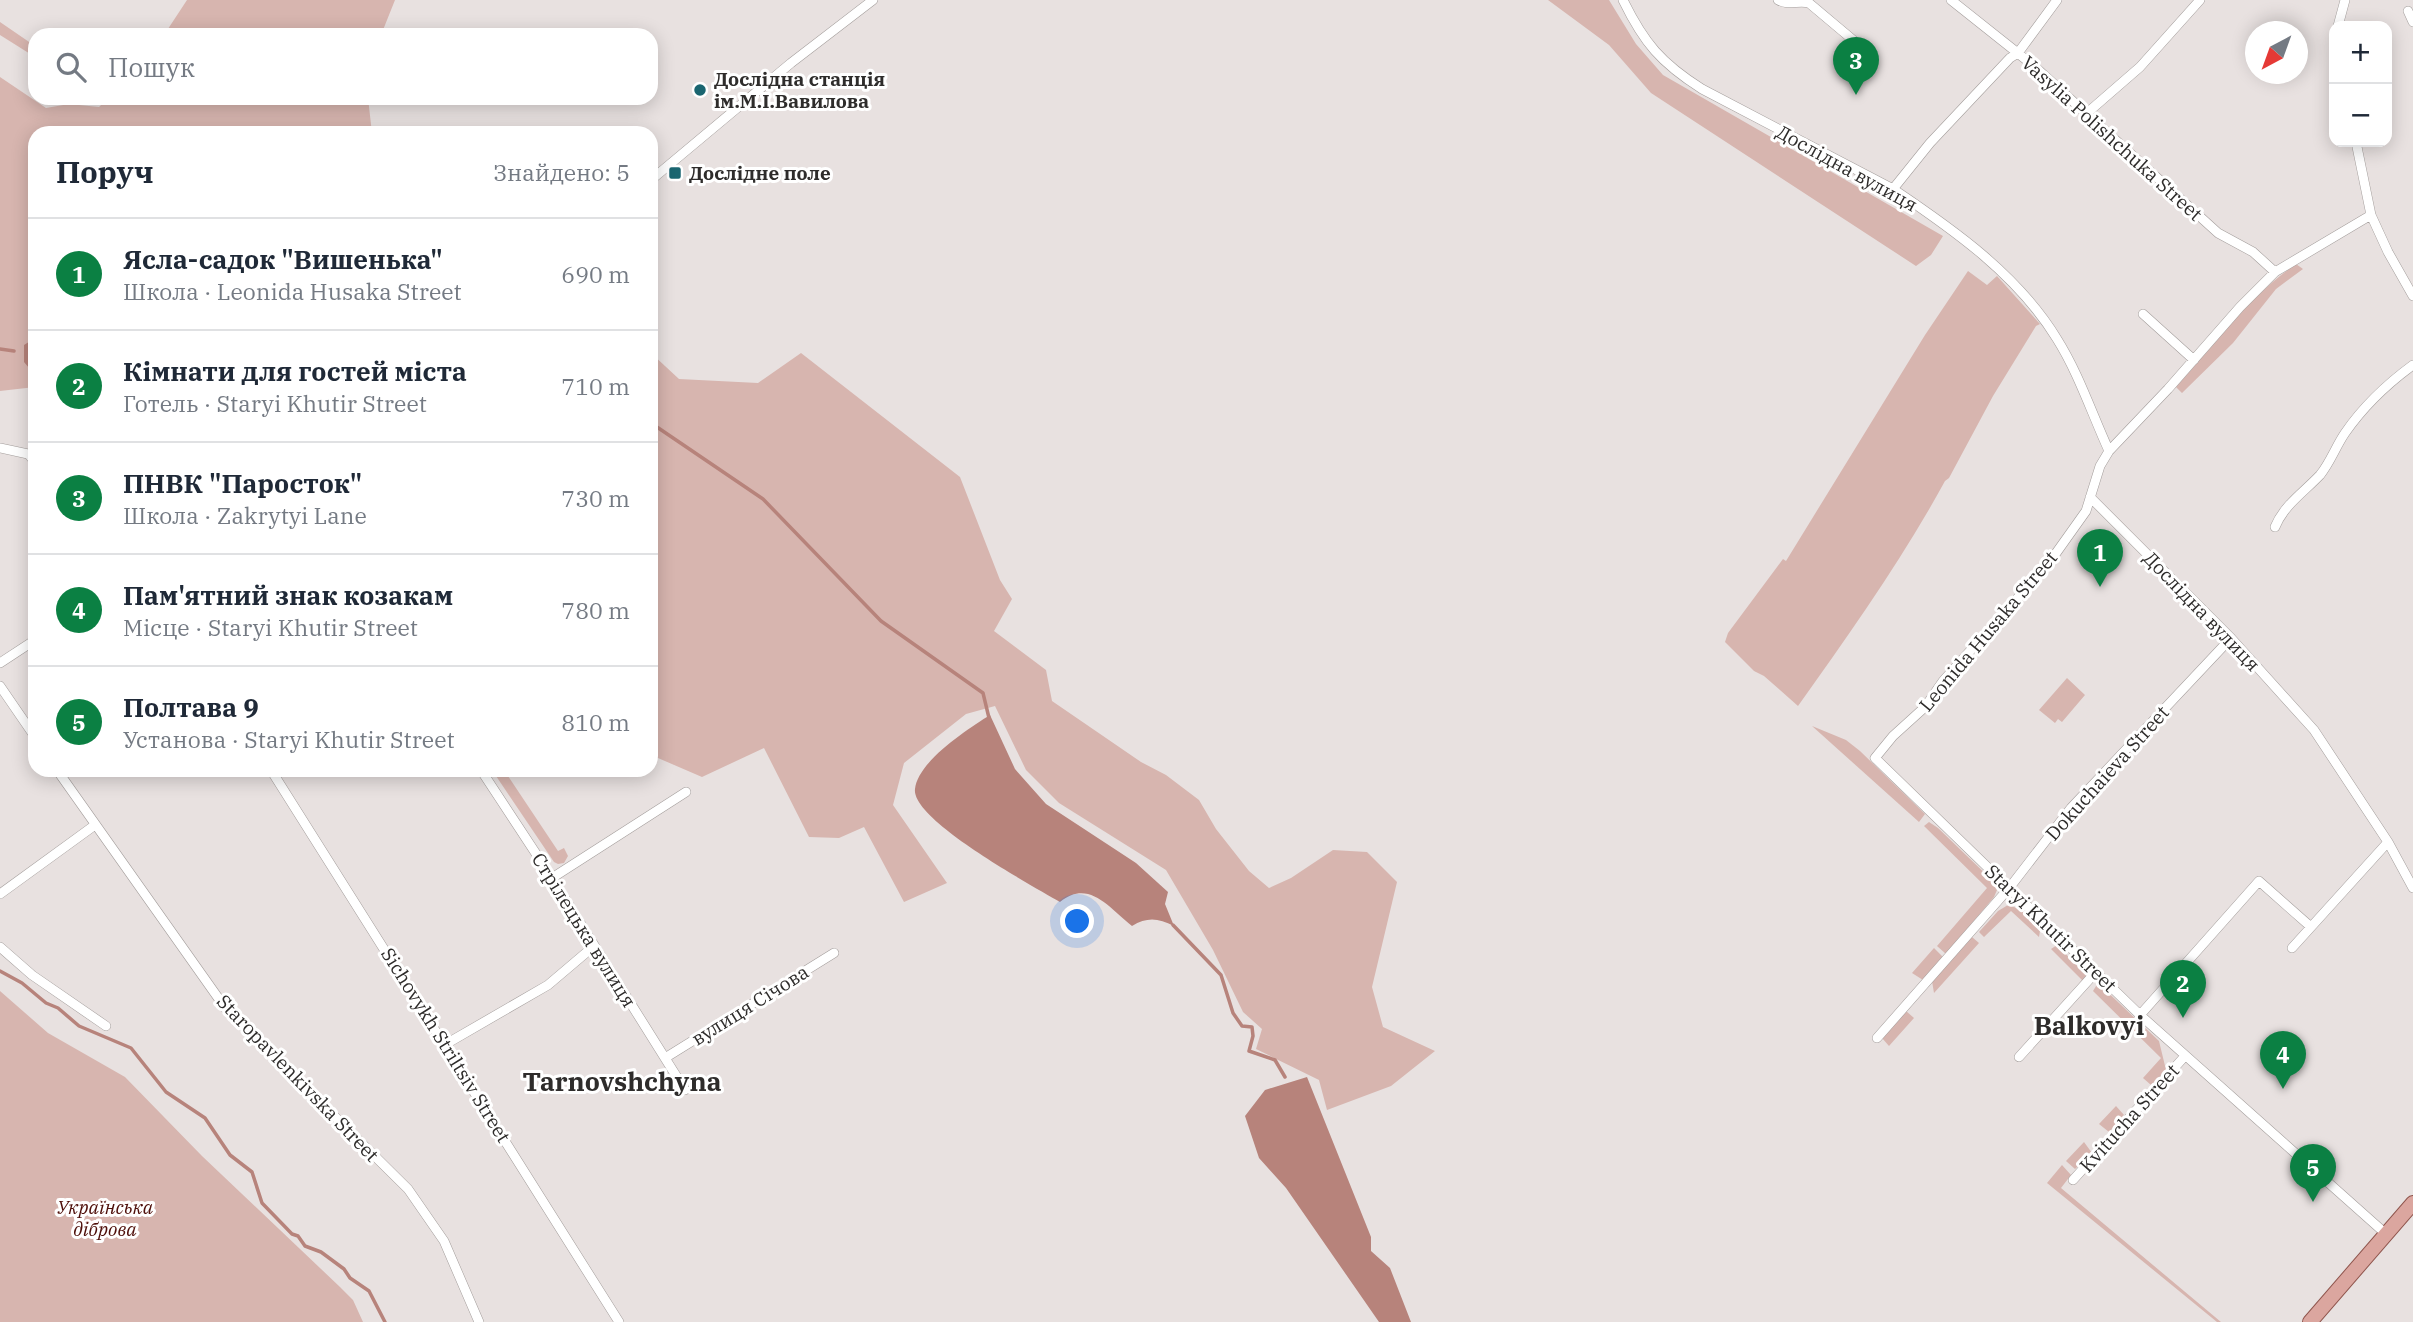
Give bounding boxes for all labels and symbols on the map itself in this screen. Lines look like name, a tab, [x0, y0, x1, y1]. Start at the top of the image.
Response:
north arrow	[2245, 21, 2308, 84]
pin: 3	[1833, 37, 1879, 95]
street label: Vasylia Polishchuka Street	[2017, 50, 2208, 226]
place label: Дослідна станція ім.М.І.Вавилова	[714, 67, 885, 113]
marker: Дослідна станція ім.М.І.Вавилова	[692, 82, 708, 98]
street label: Дослідна вулиця	[1772, 119, 1922, 217]
place label: Дослідне поле	[689, 161, 831, 185]
marker: Дослідне поле	[667, 165, 683, 181]
pin: 1	[2077, 529, 2123, 587]
street label: Leonida Husaka Street	[1914, 546, 2062, 716]
street label: Дослідна вулиця	[2139, 546, 2265, 676]
street label: Dokuchaieva Street	[2040, 700, 2174, 845]
street label: Стрілецька вулиця	[527, 848, 641, 1012]
street label: Staryi Khutir Street	[1980, 859, 2122, 997]
your location	[1060, 904, 1094, 938]
street label: Sichovykh Striltsiv Street	[376, 943, 516, 1147]
street label: вулиця Січова	[687, 959, 813, 1051]
pin: 2	[2160, 960, 2206, 1018]
street label: Staropavlenkivska Street	[212, 989, 384, 1167]
district label: Balkovyi	[2034, 1008, 2145, 1042]
pin: 4	[2260, 1031, 2306, 1089]
street label: Kvitucha Street	[2074, 1059, 2184, 1177]
district label: Tarnovshchyna	[523, 1064, 722, 1098]
pin: 5	[2290, 1144, 2336, 1202]
park label: Українська діброва	[57, 1195, 154, 1241]

